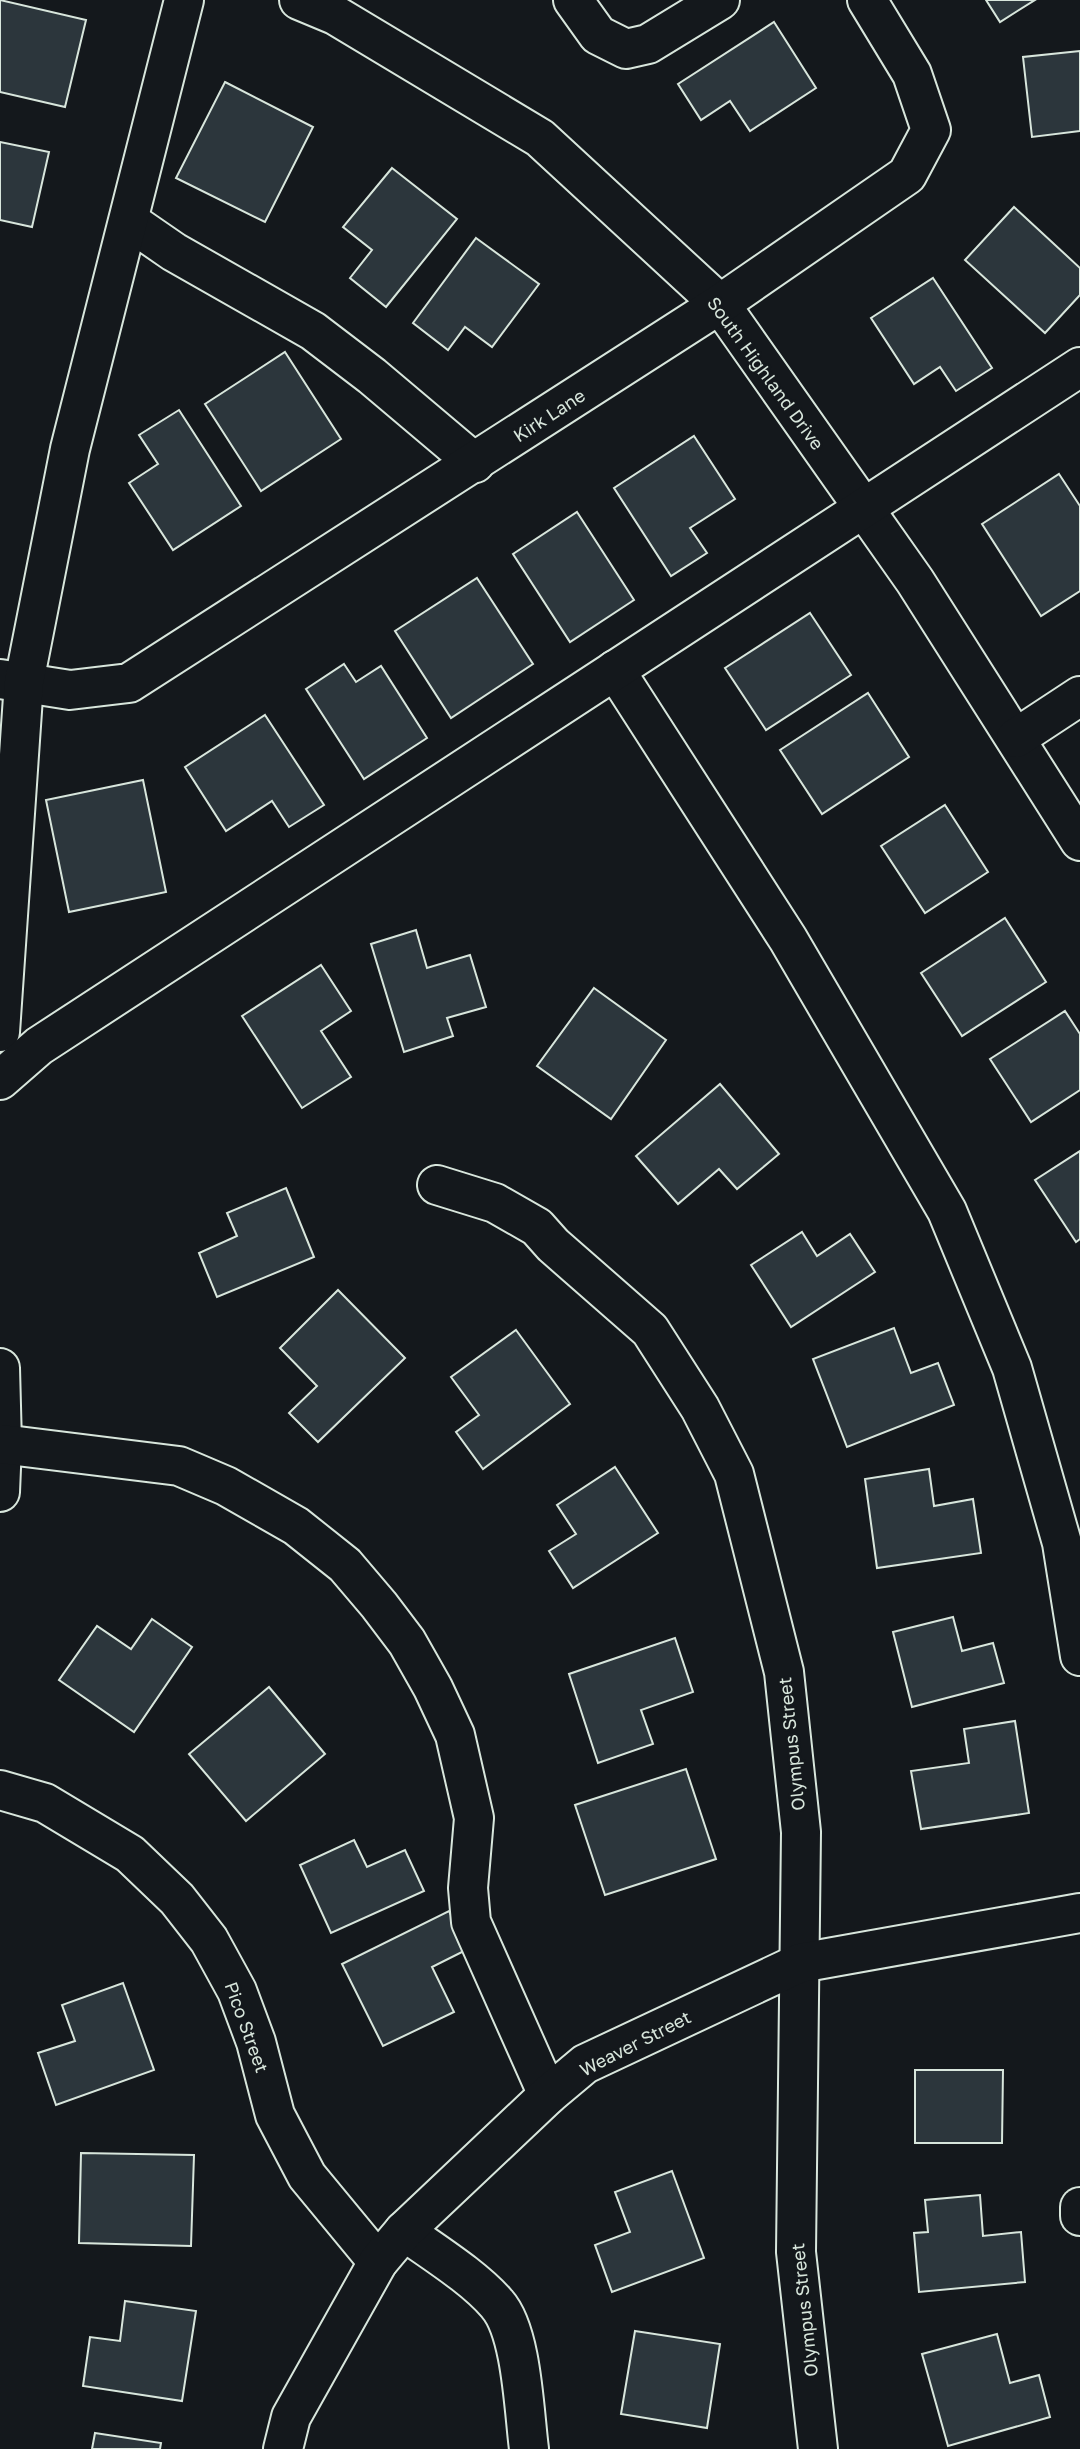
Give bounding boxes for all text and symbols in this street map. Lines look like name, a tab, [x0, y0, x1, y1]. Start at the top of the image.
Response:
street label: South Highland Drive	[703, 292, 829, 454]
street label: Kirk Lane	[509, 384, 589, 446]
street label: Olympus Street	[773, 1676, 809, 1812]
street label: Pico Street	[220, 1979, 274, 2075]
street label: Weaver Street	[576, 2006, 694, 2080]
street label: Olympus Street	[786, 2242, 822, 2378]

